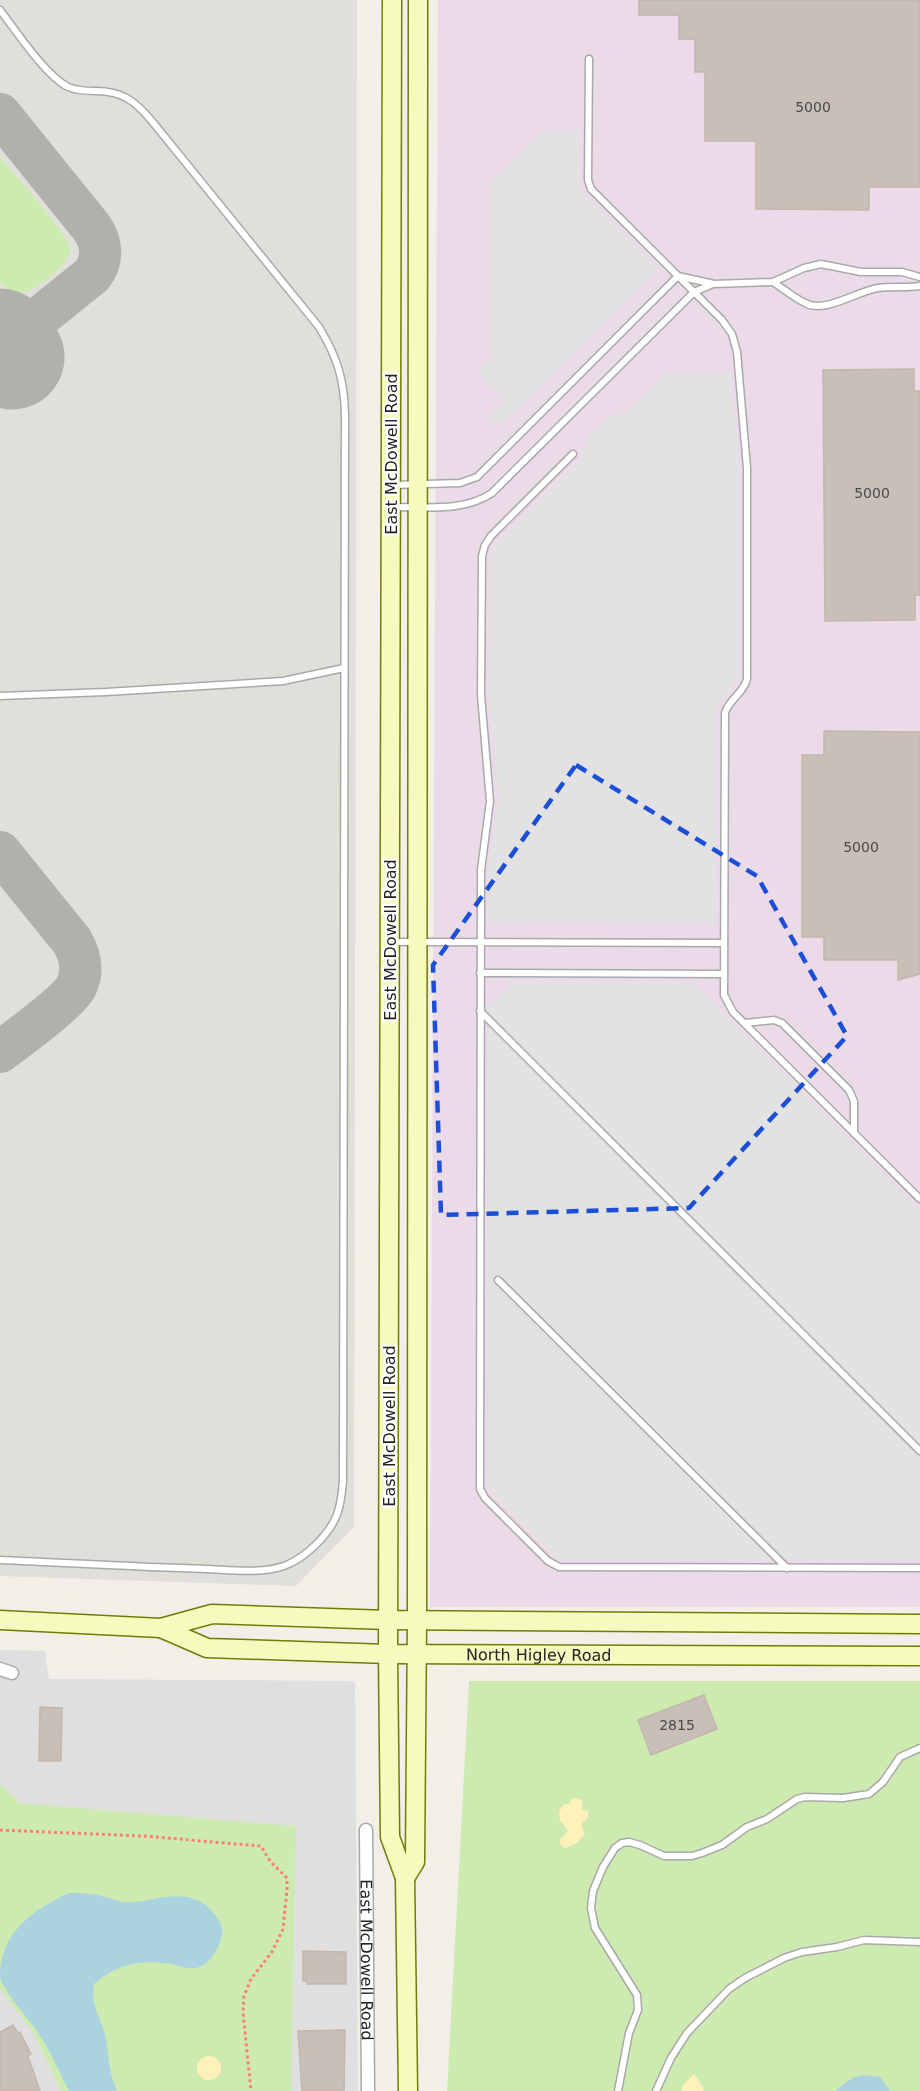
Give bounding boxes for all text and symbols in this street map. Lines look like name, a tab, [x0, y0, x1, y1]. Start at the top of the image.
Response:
house number: 5000	[795, 99, 831, 115]
street label: East McDowell Road	[382, 373, 401, 535]
house number: 5000	[854, 485, 890, 501]
house number: 5000	[843, 839, 879, 855]
street label: East McDowell Road	[381, 859, 400, 1021]
street label: East McDowell Road	[380, 1345, 399, 1507]
street label: North Higley Road	[466, 1645, 612, 1664]
house number: 2815	[659, 1717, 695, 1733]
street label: East McDowell Road	[357, 1879, 377, 2041]

